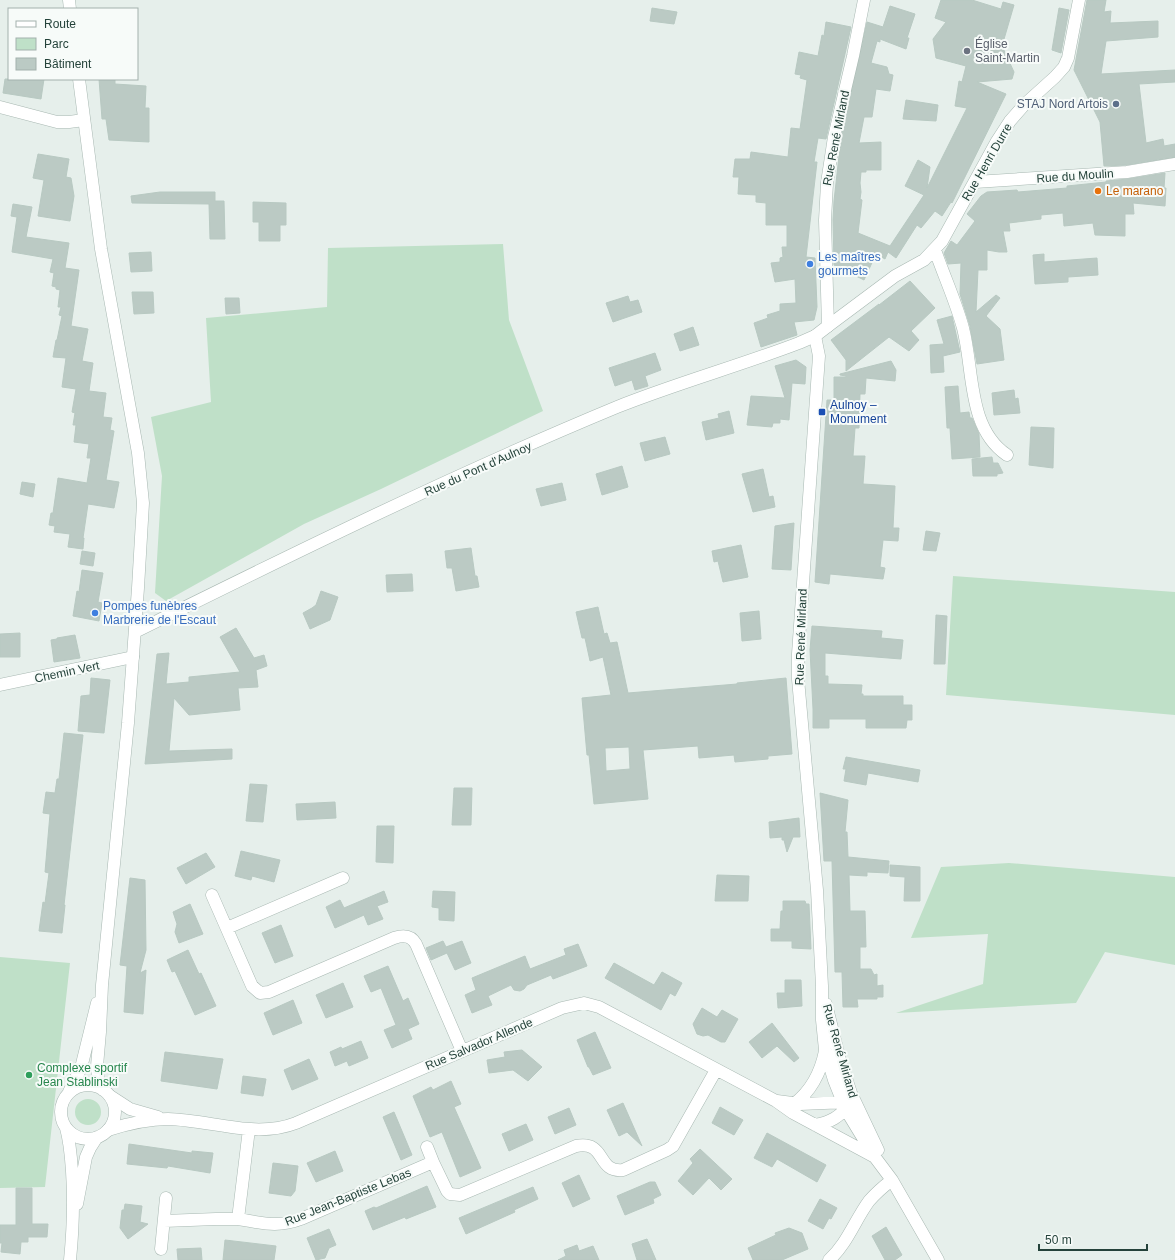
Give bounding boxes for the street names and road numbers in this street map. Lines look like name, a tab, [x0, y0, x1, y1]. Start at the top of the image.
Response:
street label: Rue René Mirland	[820, 89, 852, 187]
street label: Rue Henri Durre	[959, 120, 1015, 203]
street label: Rue du Moulin	[1036, 166, 1114, 186]
street label: Rue du Pont d'Aulnoy	[422, 439, 534, 499]
street label: Rue René Mirland	[792, 588, 810, 686]
street label: Chemin Vert	[33, 658, 101, 686]
street label: Rue René Mirland	[820, 1003, 860, 1099]
street label: Rue Salvador Allende	[423, 1015, 535, 1073]
street label: Rue Jean-Baptiste Lebas	[283, 1165, 413, 1229]

